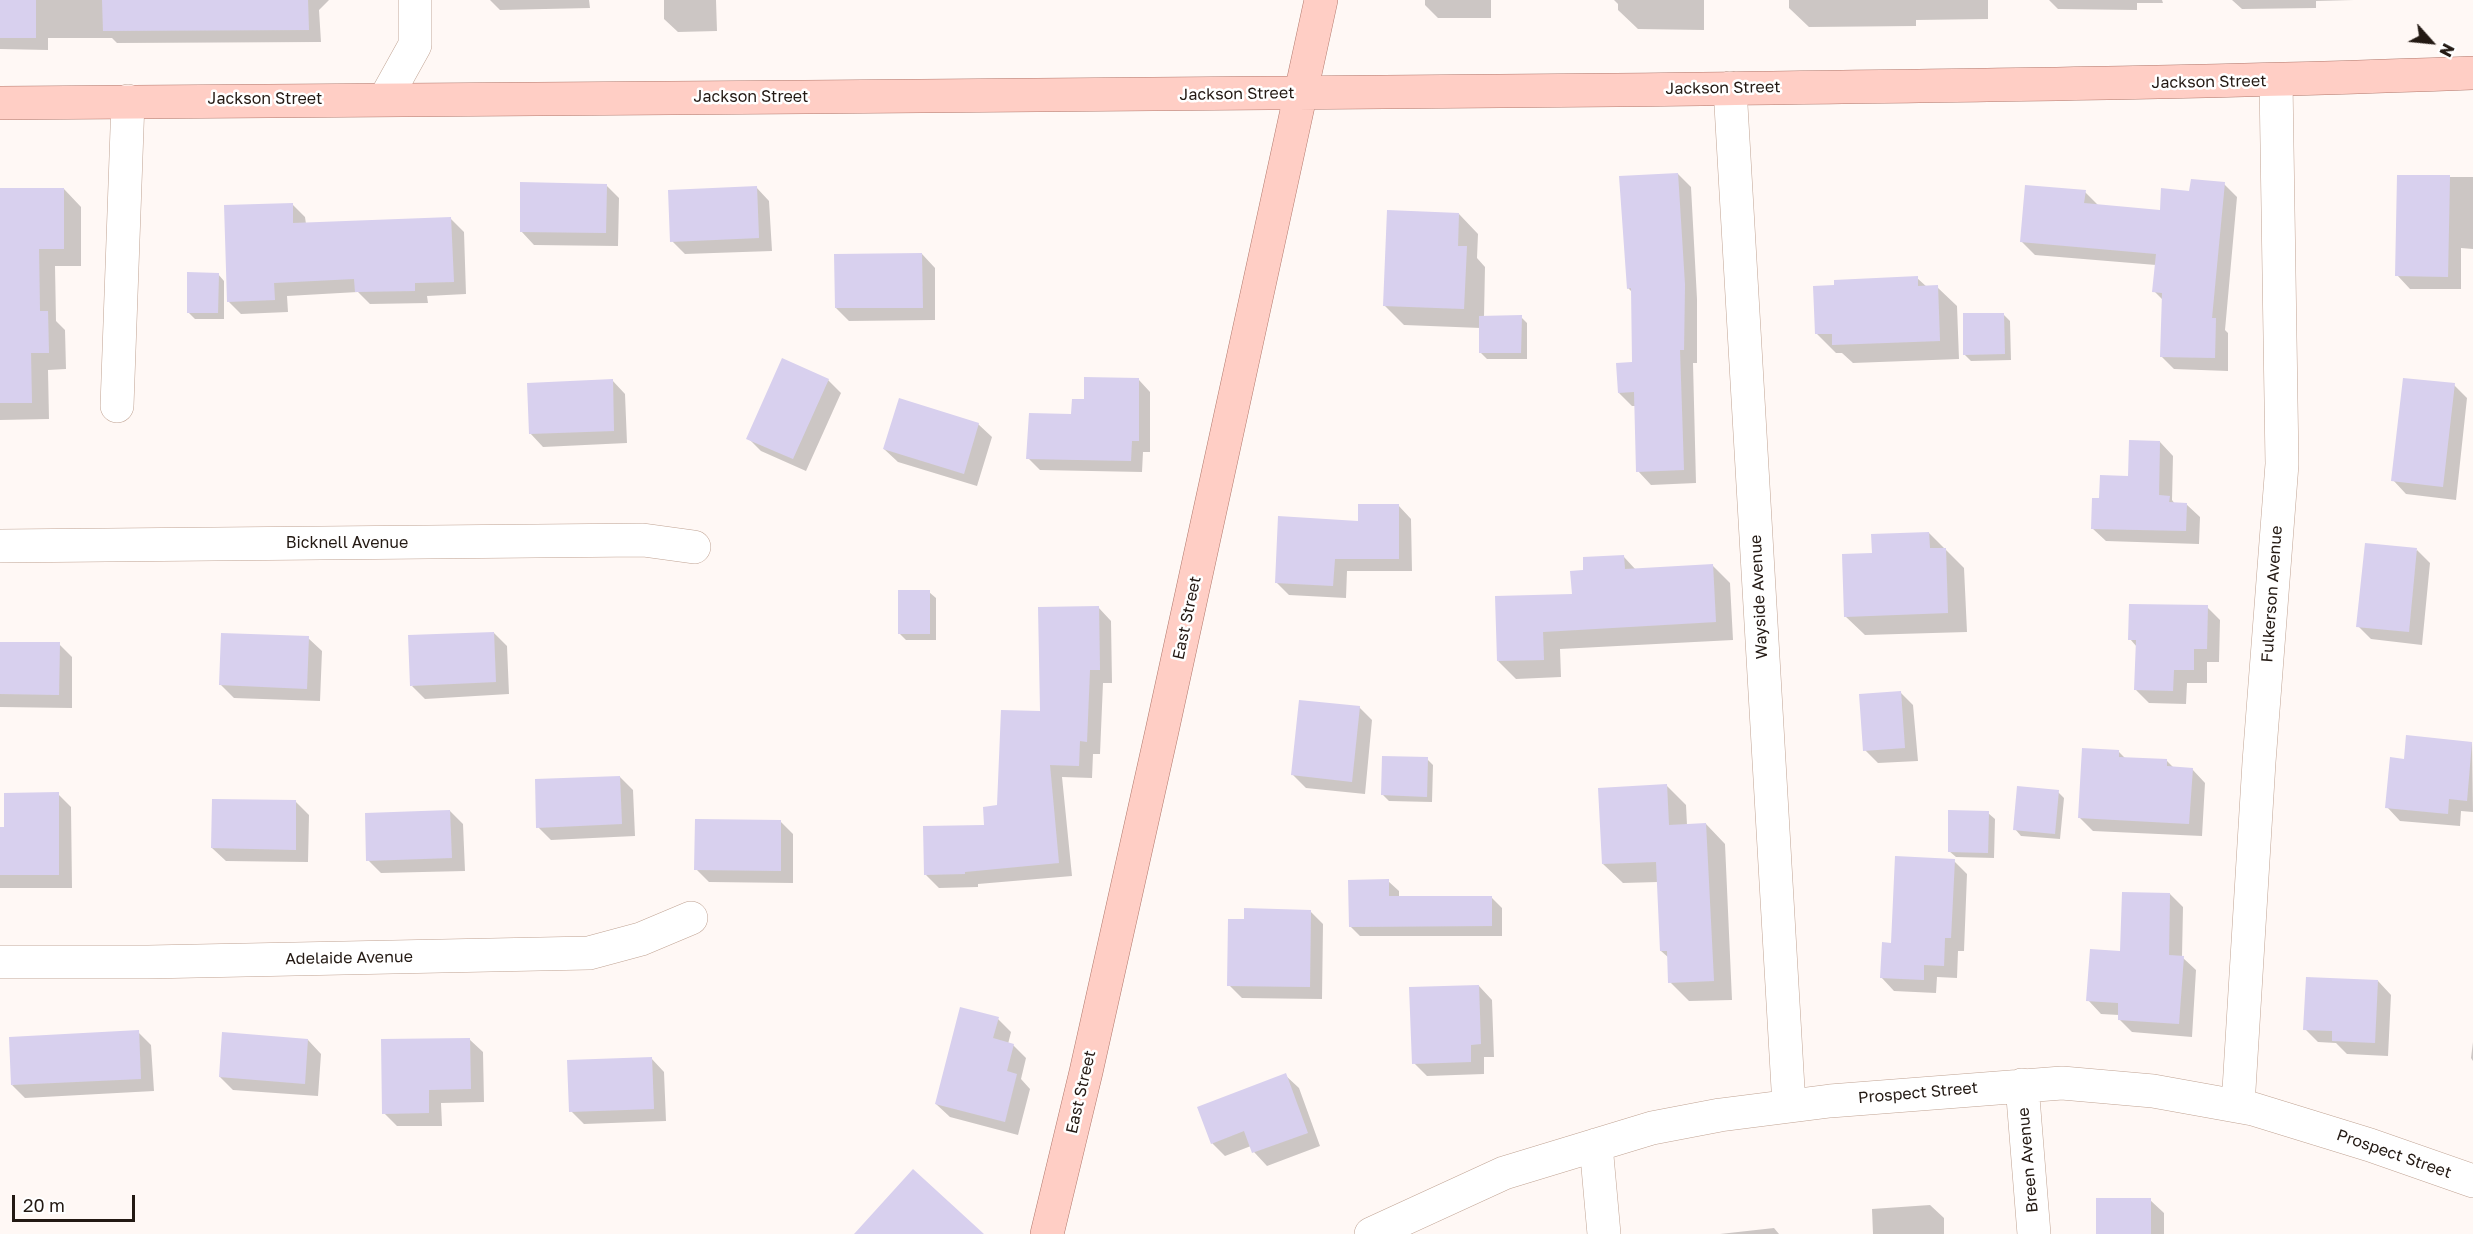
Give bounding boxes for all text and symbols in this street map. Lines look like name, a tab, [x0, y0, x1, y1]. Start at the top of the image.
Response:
north arrow	[2401, 12, 2461, 72]
text: N	[2435, 40, 2459, 60]
street label: Jackson Street	[2151, 71, 2267, 93]
street label: Jackson Street	[1665, 77, 1781, 99]
street label: Jackson Street	[1179, 83, 1295, 105]
street label: Jackson Street	[694, 87, 808, 107]
street label: Jackson Street	[208, 89, 322, 109]
street label: Fulkerson Avenue	[2258, 525, 2286, 663]
street label: Bicknell Avenue	[286, 533, 408, 553]
street label: Wayside Avenue	[1746, 534, 1772, 660]
street label: East Street	[1169, 574, 1205, 662]
street label: Adelaide Avenue	[285, 947, 413, 969]
street label: East Street	[1062, 1048, 1100, 1136]
street label: Prospect Street	[1857, 1078, 1979, 1108]
street label: Breen Avenue	[2014, 1107, 2042, 1213]
street label: Prospect Street	[2334, 1125, 2454, 1183]
scale bar	[15, 1183, 138, 1221]
text: 20 m	[23, 1194, 65, 1216]

